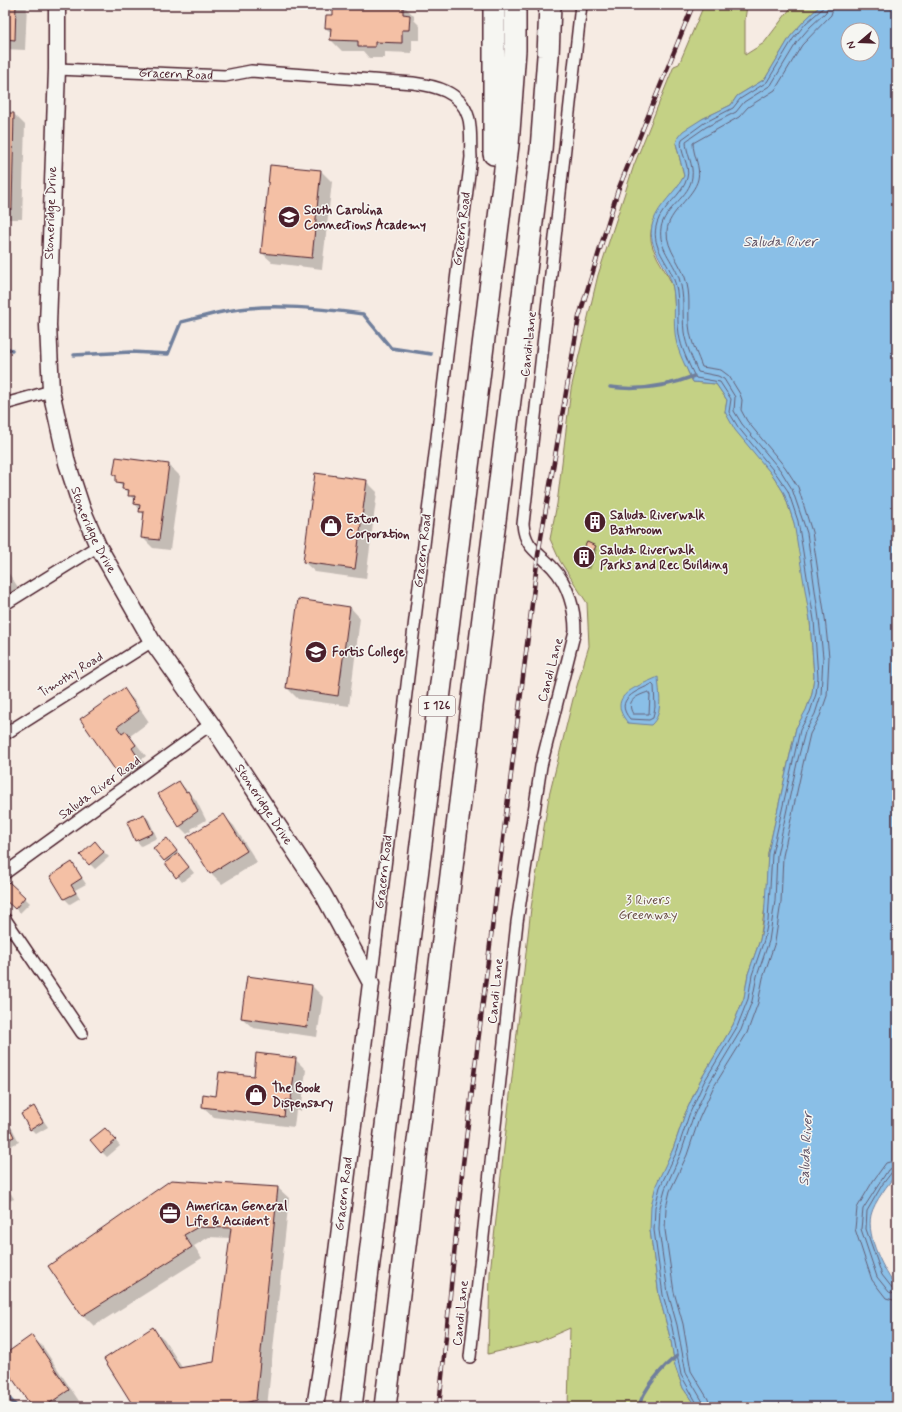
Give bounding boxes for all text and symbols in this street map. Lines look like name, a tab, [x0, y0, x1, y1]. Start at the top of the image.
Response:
north arrow	[840, 22, 880, 62]
text: N	[844, 39, 859, 51]
street label: Gracern Road	[138, 64, 213, 84]
street label: Stoneridge Drive	[41, 166, 62, 260]
street label: Gracern Road	[449, 191, 475, 267]
place label: South Carolina Connections Academy	[304, 202, 426, 234]
school or university icon: South Carolina Connections Academy	[276, 204, 302, 230]
water label: Saluda River	[743, 233, 819, 251]
street label: Candi Lane	[517, 310, 541, 378]
street label: Stoneridge Drive	[67, 484, 120, 576]
place label: Saluda Riverwalk Bathroom	[610, 507, 705, 539]
building icon: Saluda Riverwalk Bathroom	[582, 509, 608, 535]
place label: Eaton Corporation	[346, 511, 410, 543]
shop icon: Eaton Corporation	[318, 513, 344, 539]
street label: Gracern Road	[410, 513, 436, 589]
place label: Saluda Riverwalk Parks and Rec Building	[600, 542, 728, 575]
building icon: Saluda Riverwalk Parks and Rec Building	[571, 544, 597, 570]
street label: Candi Lane	[534, 636, 568, 704]
school or university icon: Fortis College	[303, 639, 329, 665]
place label: Fortis College	[332, 644, 405, 664]
street label: Timothy Road	[35, 648, 107, 702]
road number: I 126	[419, 696, 455, 716]
street label: Saluda River Road	[55, 752, 145, 824]
street label: Stoneridge Drive	[231, 761, 297, 848]
street label: Gracern Road	[371, 834, 397, 910]
park label: 3 Rivers Greenway	[618, 892, 678, 924]
street label: Candi Lane	[484, 957, 508, 1025]
place label: The Book Dispensary	[272, 1080, 333, 1112]
shop icon: The Book Dispensary	[243, 1082, 269, 1108]
water label: Saluda River	[795, 1109, 817, 1186]
street label: Gracern Road	[331, 1156, 357, 1232]
place label: American General Life & Accident	[186, 1198, 288, 1230]
office icon: American General Life & Accident	[157, 1200, 183, 1226]
street label: Candi Lane	[449, 1279, 473, 1347]

